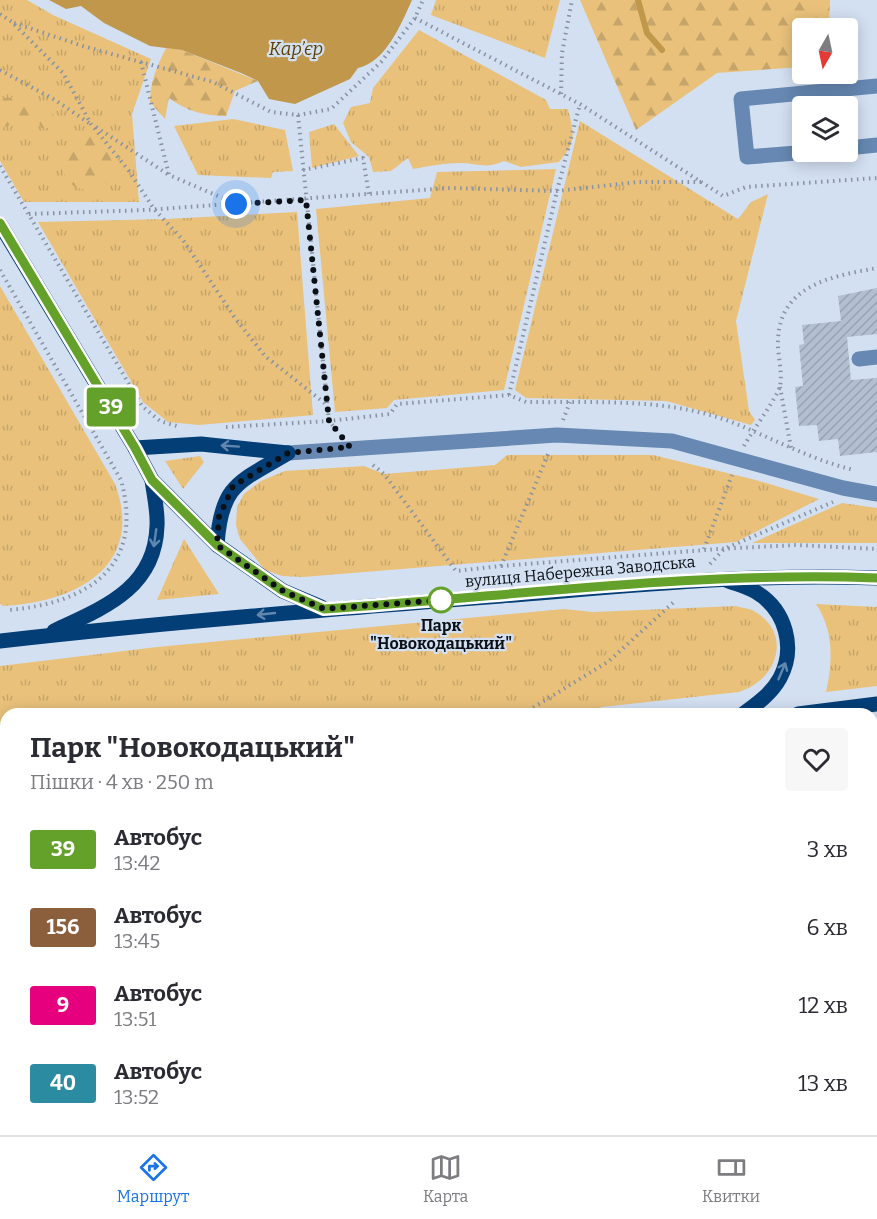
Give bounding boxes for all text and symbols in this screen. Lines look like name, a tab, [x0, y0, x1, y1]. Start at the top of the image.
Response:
north arrow	[792, 18, 858, 84]
map controls	[792, 18, 858, 162]
water label: Кар’єр	[269, 38, 323, 60]
button: layers	[792, 96, 858, 162]
your location	[221, 189, 251, 219]
line badge: 39	[84, 388, 138, 426]
text: 39	[99, 394, 123, 420]
one-way arrow	[221, 441, 241, 452]
one-way arrow	[150, 528, 161, 548]
street label: вулиця Набережна Заводська	[464, 552, 696, 591]
marker: Парк "Новокодацький"	[428, 587, 454, 613]
one-way arrow	[256, 609, 276, 620]
place label: Парк "Новокодацький"	[370, 616, 512, 653]
one-way arrow	[777, 663, 788, 681]
button: heart	[785, 728, 848, 791]
text: Парк "Новокодацький"	[30, 731, 355, 764]
text: Пішки · 4 хв · 250 m	[30, 770, 213, 794]
text: Автобус	[114, 824, 202, 851]
text: 39	[51, 836, 75, 862]
text: 3 хв	[807, 836, 848, 863]
text: 13:42	[114, 851, 160, 875]
text: Автобус	[114, 902, 202, 929]
text: 156	[47, 914, 79, 940]
text: 6 хв	[806, 914, 848, 941]
text: 13:45	[114, 929, 160, 953]
text: Автобус	[114, 980, 202, 1007]
text: 9	[57, 992, 69, 1018]
text: 12 хв	[798, 992, 848, 1019]
text: 13:51	[114, 1007, 156, 1031]
text: Автобус	[114, 1058, 202, 1085]
text: 40	[50, 1070, 76, 1096]
text: 13 хв	[798, 1070, 848, 1097]
text: 13:52	[114, 1085, 159, 1109]
tab: Маршрут	[117, 1151, 189, 1206]
tab: Карта	[423, 1151, 468, 1206]
tab: Квитки	[702, 1151, 760, 1206]

